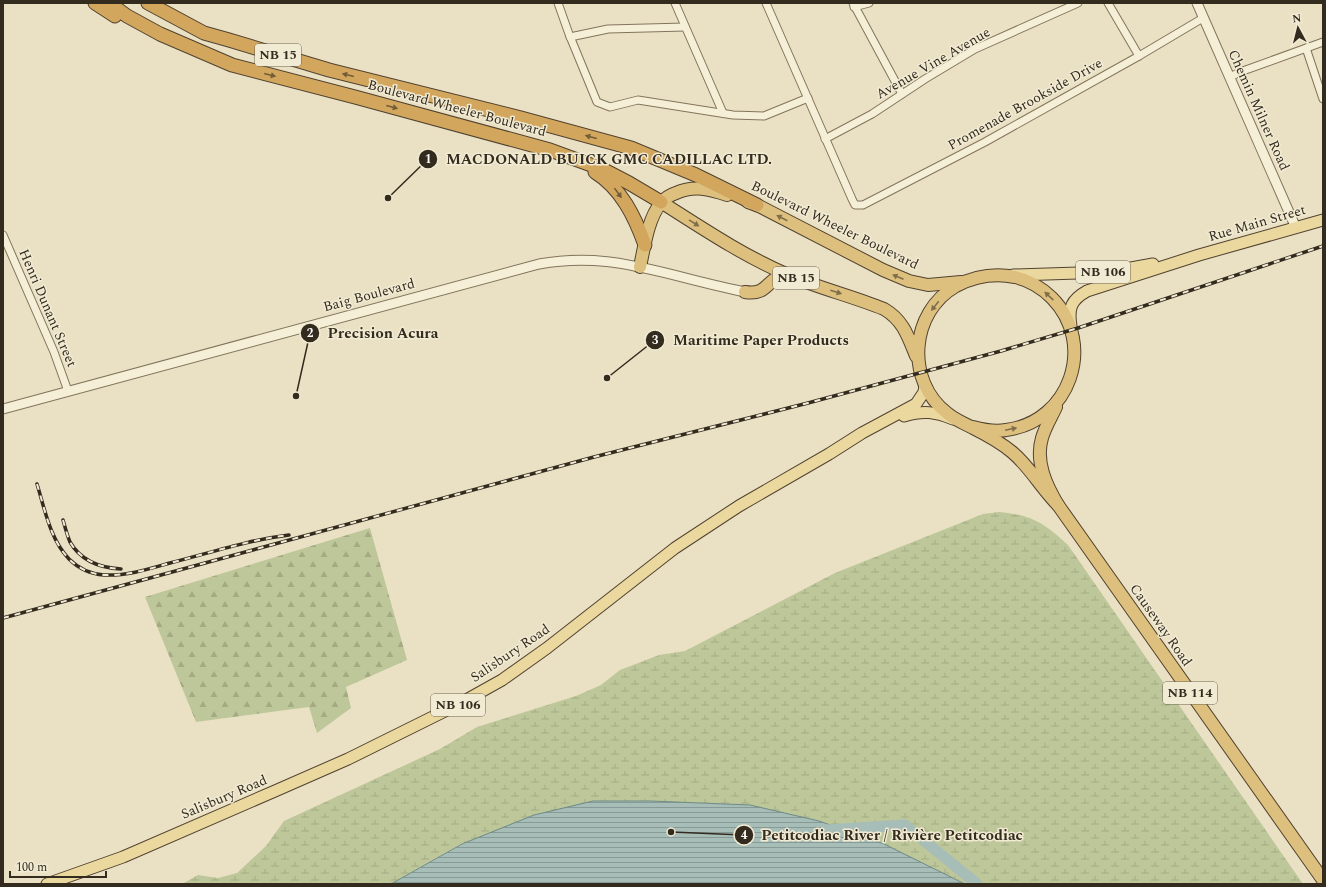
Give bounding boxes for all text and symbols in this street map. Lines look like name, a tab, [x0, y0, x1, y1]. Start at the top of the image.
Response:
north arrow	[1278, 8, 1318, 48]
text: N	[1291, 10, 1302, 28]
street label: Avenue Vine Avenue	[872, 22, 994, 104]
road number: NB 15	[255, 44, 301, 66]
street label: Chemin Milner Road	[1223, 46, 1295, 174]
street label: Promenade Brookside Drive	[944, 53, 1106, 155]
one-way arrow	[264, 72, 276, 78]
one-way arrow	[342, 72, 354, 78]
street label: Boulevard Wheeler Boulevard	[365, 74, 549, 142]
one-way arrow	[386, 104, 398, 110]
one-way arrow	[585, 134, 597, 140]
callout: MACDONALD BUICK GMC CADILLAC LTD.	[418, 145, 780, 172]
text: MACDONALD BUICK GMC CADILLAC LTD.	[446, 148, 772, 171]
text: 1	[425, 150, 431, 169]
street label: Boulevard Wheeler Boulevard	[748, 175, 922, 275]
one-way arrow	[614, 188, 622, 198]
street label: Rue Main Street	[1206, 199, 1308, 247]
one-way arrow	[777, 215, 788, 221]
one-way arrow	[689, 219, 699, 227]
street label: Henri Dunant Street	[14, 246, 82, 370]
road number: NB 106	[1076, 261, 1130, 283]
road number: NB 15	[773, 267, 819, 289]
street label: Baig Boulevard	[321, 273, 417, 317]
one-way arrow	[893, 274, 904, 280]
one-way arrow	[830, 289, 842, 295]
one-way arrow	[1044, 291, 1054, 301]
one-way arrow	[930, 300, 939, 311]
callout: Precision Acura	[300, 319, 446, 346]
text: Precision Acura	[328, 322, 439, 345]
text: 2	[307, 324, 314, 343]
callout: Maritime Paper Products	[645, 327, 857, 354]
text: Maritime Paper Products	[673, 329, 849, 352]
text: 3	[652, 331, 659, 350]
one-way arrow	[1005, 426, 1017, 432]
street label: Causeway Road	[1125, 579, 1197, 671]
street label: Salisbury Road	[466, 619, 554, 687]
road number: NB 114	[1163, 682, 1217, 704]
road number: NB 106	[431, 694, 485, 716]
street label: Salisbury Road	[178, 769, 271, 825]
callout: Petitcodiac River / Rivière Petitcodiac	[734, 822, 1031, 849]
text: Petitcodiac River / Rivière Petitcodiac	[761, 824, 1023, 847]
text: 4	[741, 826, 748, 845]
scale bar	[10, 853, 106, 879]
text: 100 m	[16, 858, 47, 877]

